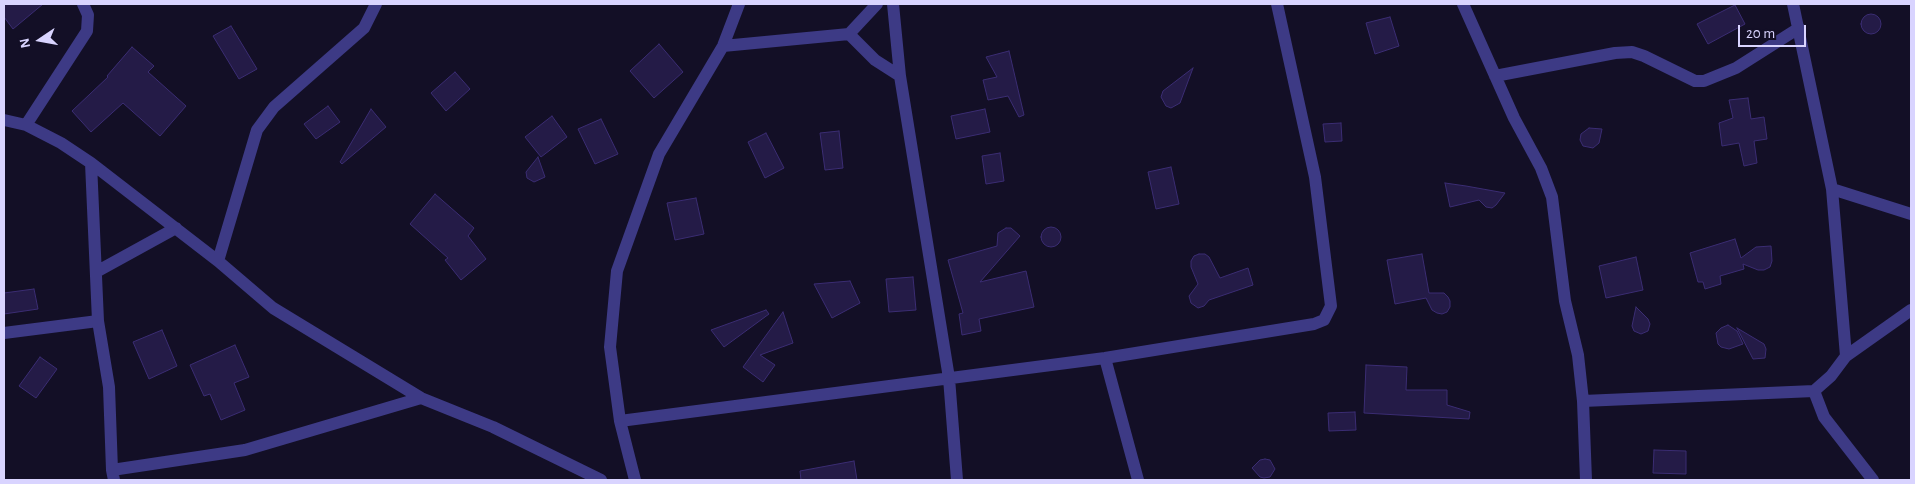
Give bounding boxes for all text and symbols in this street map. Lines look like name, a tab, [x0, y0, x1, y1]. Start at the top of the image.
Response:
north arrow	[15, 15, 65, 65]
scale bar	[1740, 15, 1808, 47]
text: 20 m	[1746, 26, 1775, 41]
text: N	[17, 37, 33, 49]

